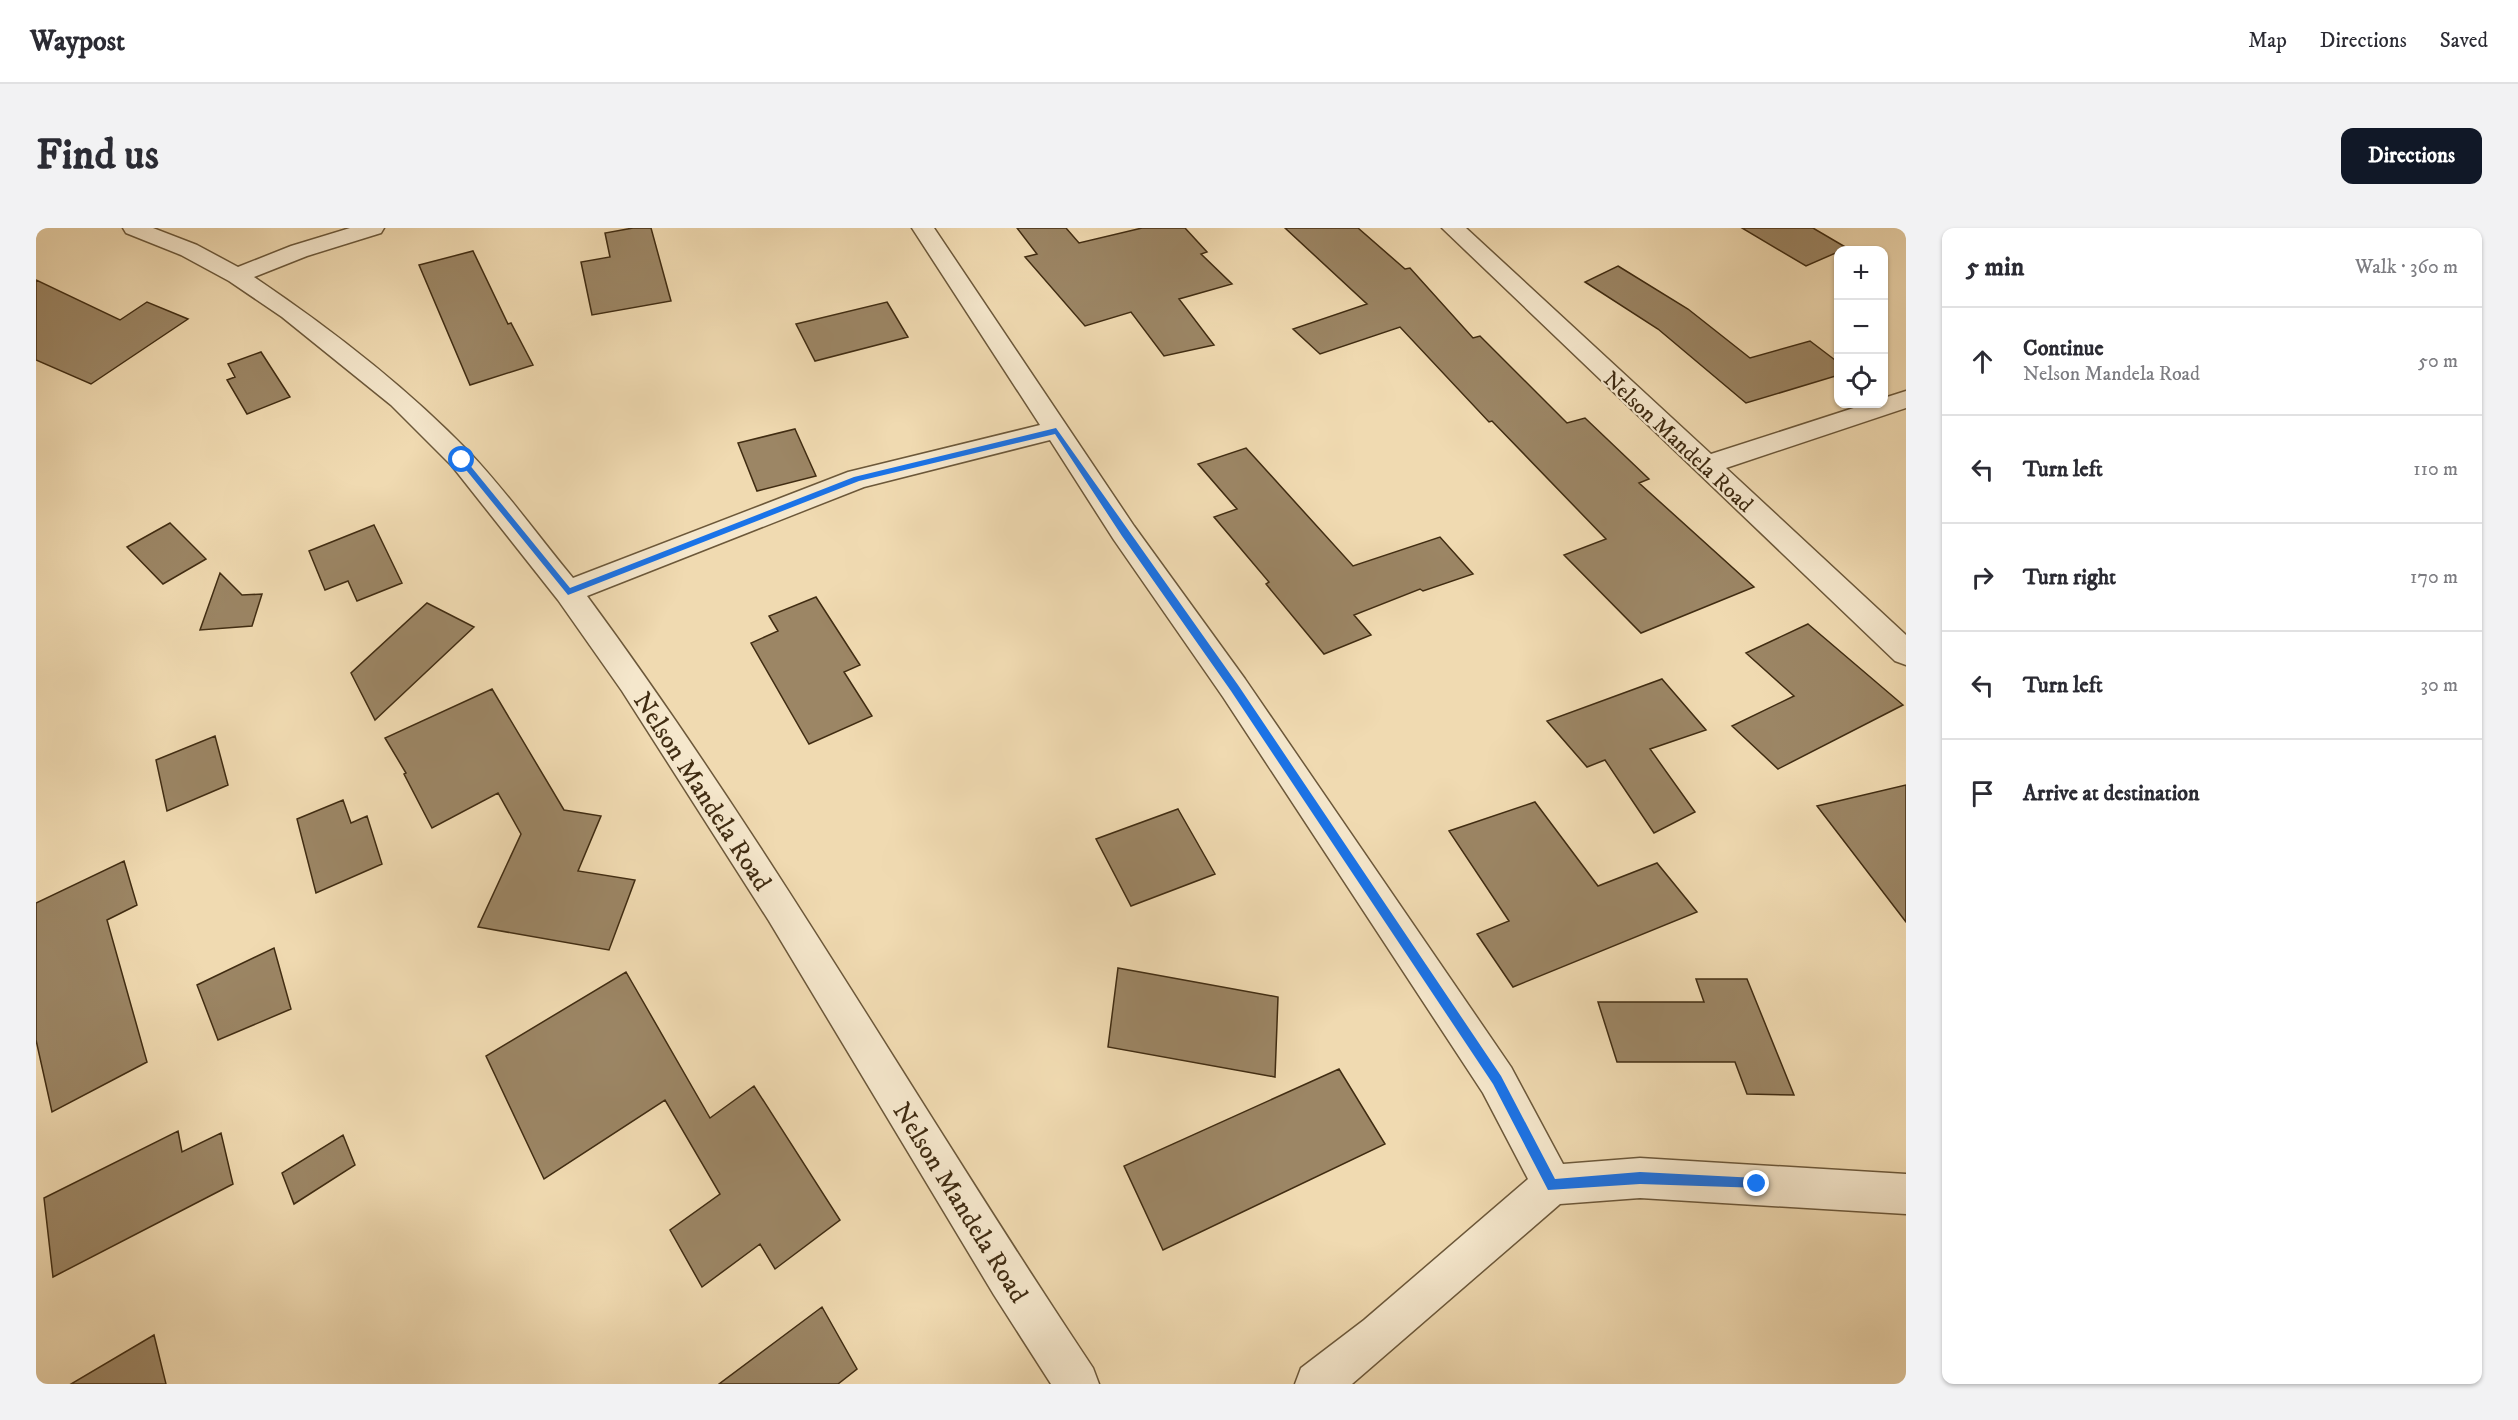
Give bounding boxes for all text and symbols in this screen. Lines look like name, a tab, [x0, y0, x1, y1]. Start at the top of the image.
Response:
text: Waypost	[30, 24, 125, 59]
text: Map	[2248, 28, 2287, 54]
text: Directions	[2320, 28, 2407, 54]
text: Saved	[2440, 28, 2488, 54]
button: Directions	[2341, 128, 2482, 184]
text: Find us	[36, 130, 159, 182]
map controls	[1834, 246, 1888, 408]
button: +	[1834, 246, 1888, 300]
text: 5 min	[1966, 251, 2024, 284]
text: Walk · 360 m	[2355, 255, 2458, 280]
button: −	[1834, 300, 1888, 354]
text: Continue	[2023, 335, 2104, 362]
icon: ahead	[1966, 345, 1999, 378]
text: 50 m	[2418, 349, 2458, 374]
button: locate	[1834, 354, 1888, 408]
text: Nelson Mandela Road	[2023, 362, 2200, 387]
street label: Nelson Mandela Road	[1598, 366, 1758, 518]
route start	[448, 446, 474, 472]
icon: left	[1966, 453, 1999, 486]
text: Turn left	[2023, 456, 2103, 483]
text: 110 m	[2413, 457, 2458, 482]
icon: right	[1966, 561, 1999, 594]
text: Turn right	[2023, 564, 2116, 591]
text: 170 m	[2410, 565, 2458, 590]
icon: left	[1966, 669, 1999, 702]
text: Turn left	[2023, 672, 2103, 699]
text: 30 m	[2420, 673, 2458, 698]
street label: Nelson Mandela Road	[625, 686, 778, 897]
icon: arrive	[1966, 777, 1999, 810]
text: Arrive at destination	[2023, 780, 2200, 807]
street label: Nelson Mandela Road	[885, 1096, 1035, 1309]
route end	[1743, 1170, 1769, 1196]

